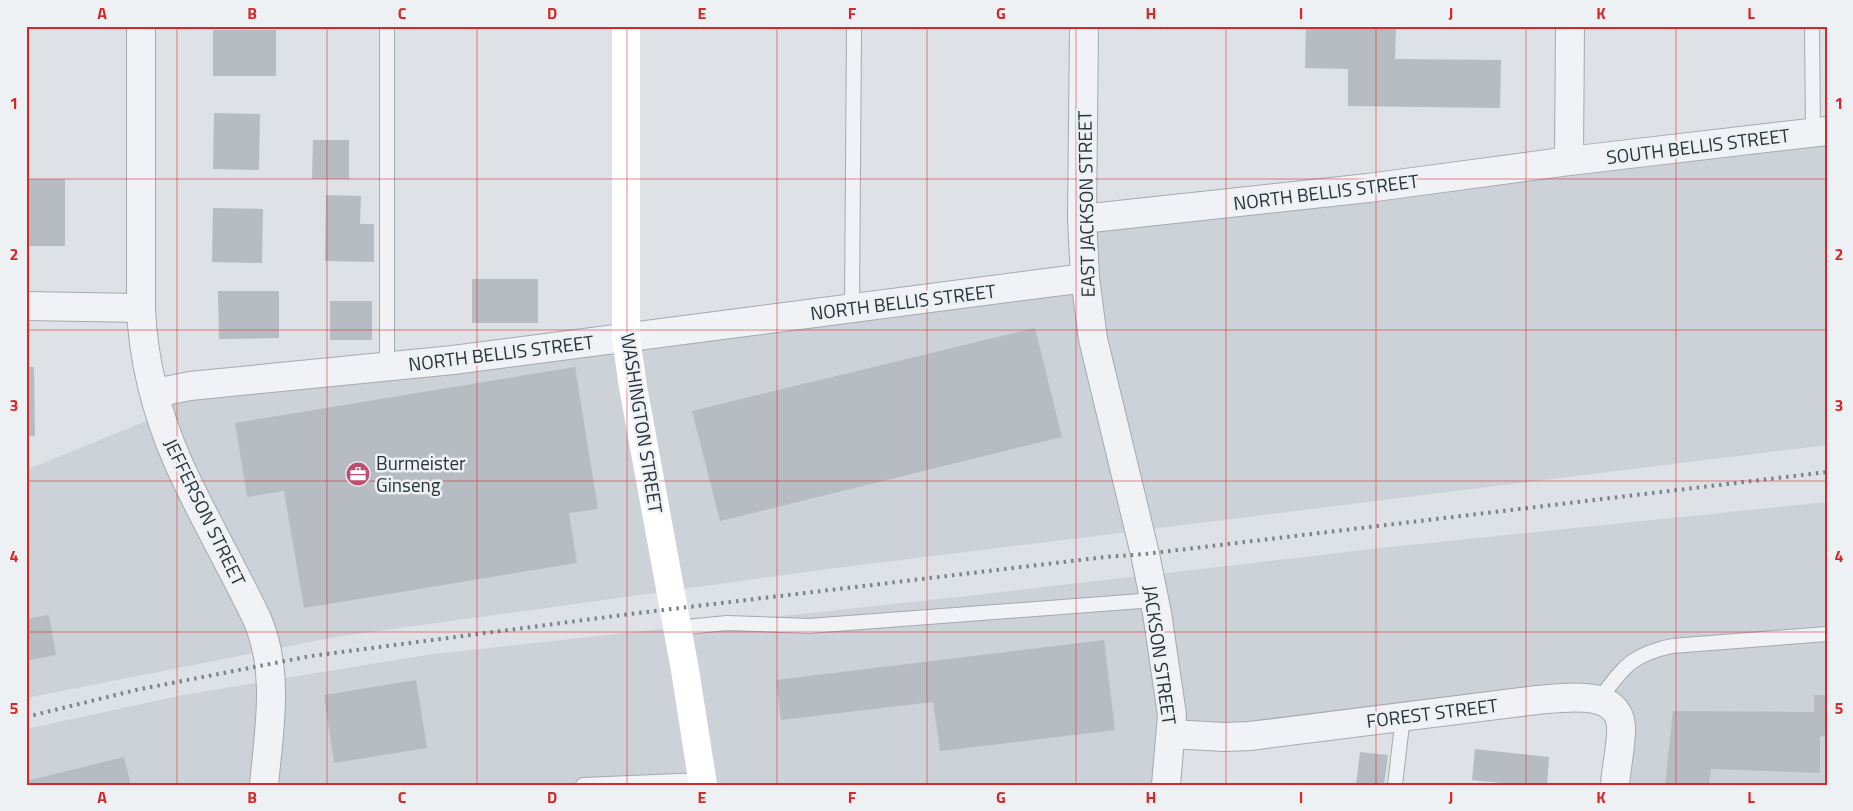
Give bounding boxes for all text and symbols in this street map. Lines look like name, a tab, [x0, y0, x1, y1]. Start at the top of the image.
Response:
text: A	[97, 1, 107, 25]
text: B	[247, 1, 257, 25]
text: C	[398, 1, 407, 25]
text: D	[547, 1, 557, 25]
text: E	[698, 1, 707, 25]
text: F	[848, 1, 857, 25]
text: G	[996, 1, 1006, 25]
text: H	[1146, 1, 1156, 25]
text: I	[1299, 1, 1303, 25]
text: J	[1449, 1, 1453, 25]
text: K	[1596, 1, 1606, 25]
text: L	[1747, 1, 1755, 25]
text: 1	[10, 91, 18, 115]
text: 1	[1835, 91, 1843, 115]
street label: EAST JACKSON STREET	[1069, 110, 1102, 298]
street label: SOUTH BELLIS STREET	[1605, 120, 1791, 171]
street label: NORTH BELLIS STREET	[1232, 166, 1420, 217]
text: 2	[10, 242, 18, 266]
text: 2	[1835, 242, 1843, 266]
street label: NORTH BELLIS STREET	[809, 276, 997, 327]
street label: NORTH BELLIS STREET	[407, 327, 595, 378]
street label: WASHINGTON STREET	[614, 331, 671, 515]
text: 3	[10, 393, 18, 417]
text: 3	[1835, 393, 1843, 417]
street label: JEFFERSON STREET	[157, 433, 254, 591]
place label: Burmeister Ginseng	[376, 448, 466, 499]
office icon: Burmeister Ginseng	[345, 461, 371, 487]
text: 4	[10, 544, 19, 568]
text: 4	[1835, 544, 1844, 568]
street label: JACKSON STREET	[1136, 583, 1185, 727]
street label: FOREST STREET	[1365, 690, 1499, 735]
text: 5	[10, 696, 19, 720]
text: 5	[1835, 696, 1844, 720]
text: A	[97, 785, 107, 809]
text: B	[247, 785, 257, 809]
text: C	[398, 785, 407, 809]
text: D	[547, 785, 557, 809]
text: E	[698, 785, 707, 809]
text: F	[848, 785, 857, 809]
text: G	[996, 785, 1006, 809]
text: H	[1146, 785, 1156, 809]
text: I	[1299, 785, 1303, 809]
text: J	[1449, 785, 1453, 809]
text: K	[1596, 785, 1606, 809]
text: L	[1747, 785, 1755, 809]

